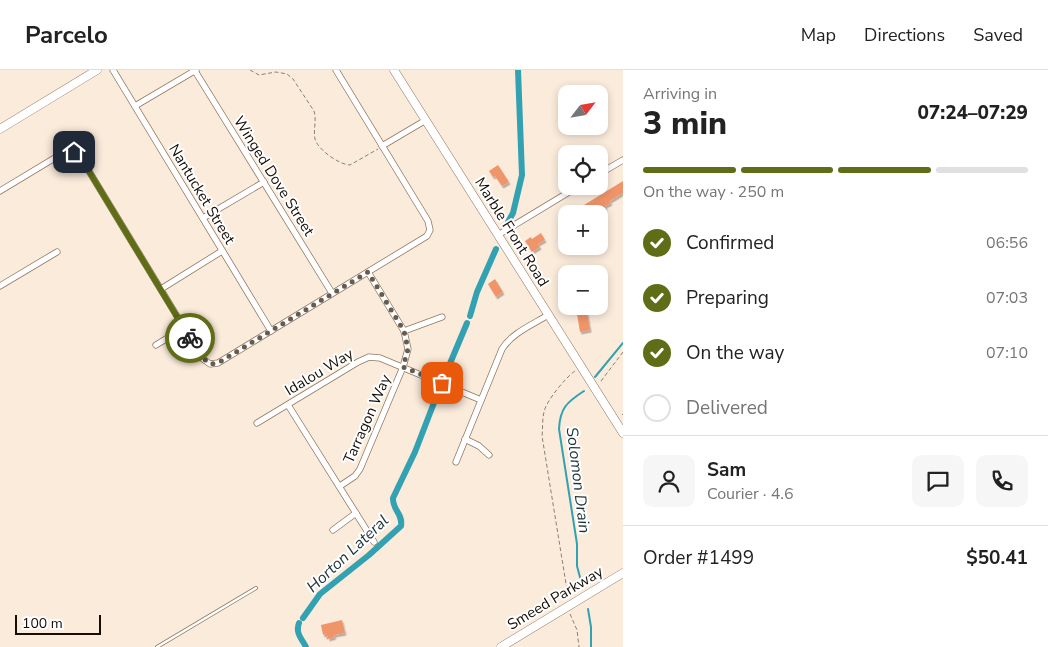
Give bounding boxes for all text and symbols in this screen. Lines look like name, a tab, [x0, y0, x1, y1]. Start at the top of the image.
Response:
text: Parcelo	[25, 19, 108, 51]
text: Map	[801, 23, 836, 47]
text: Directions	[864, 23, 945, 47]
text: Saved	[973, 23, 1023, 47]
text: Arriving in	[643, 83, 717, 105]
north arrow	[558, 85, 608, 135]
map controls	[558, 85, 608, 315]
text: 07:24–07:29	[917, 100, 1028, 126]
text: 3 min	[643, 102, 727, 145]
street label: Winged Dove Street	[229, 112, 319, 240]
pin	[53, 131, 95, 173]
icon: home	[60, 138, 88, 166]
street label: Nantucket Street	[164, 140, 240, 248]
button: locate	[558, 145, 608, 195]
street label: Marble Front Road	[470, 174, 554, 290]
text: On the way · 250 m	[643, 181, 784, 203]
button: +	[558, 205, 608, 255]
icon: check	[643, 229, 671, 257]
text: Confirmed	[686, 230, 774, 256]
text: 06:56	[986, 232, 1028, 254]
button: −	[558, 265, 608, 315]
icon: check	[643, 284, 671, 312]
text: Preparing	[686, 285, 769, 311]
text: 07:03	[986, 287, 1028, 309]
courier	[165, 313, 215, 363]
icon: bike	[176, 324, 204, 352]
icon: check	[643, 339, 671, 367]
text: On the way	[686, 340, 784, 366]
text: 07:10	[986, 342, 1028, 364]
street label: Idalou Way	[281, 344, 357, 400]
pin	[421, 362, 463, 404]
icon: bag	[428, 369, 456, 397]
street label: Tarragon Way	[339, 371, 396, 467]
text: Delivered	[686, 395, 768, 421]
water label: Solomon Drain	[561, 426, 595, 535]
button: person	[643, 455, 695, 507]
button: chat	[912, 455, 964, 507]
button: phone	[976, 455, 1028, 507]
text: Sam	[707, 457, 746, 483]
text: Courier · 4.6	[707, 483, 793, 505]
water label: Horton Lateral	[302, 510, 394, 598]
text: Order #1499	[643, 545, 754, 571]
text: $50.41	[966, 545, 1028, 571]
street label: Smeed Parkway	[503, 561, 607, 634]
scale bar	[15, 612, 101, 635]
text: 100 m	[22, 614, 63, 633]

